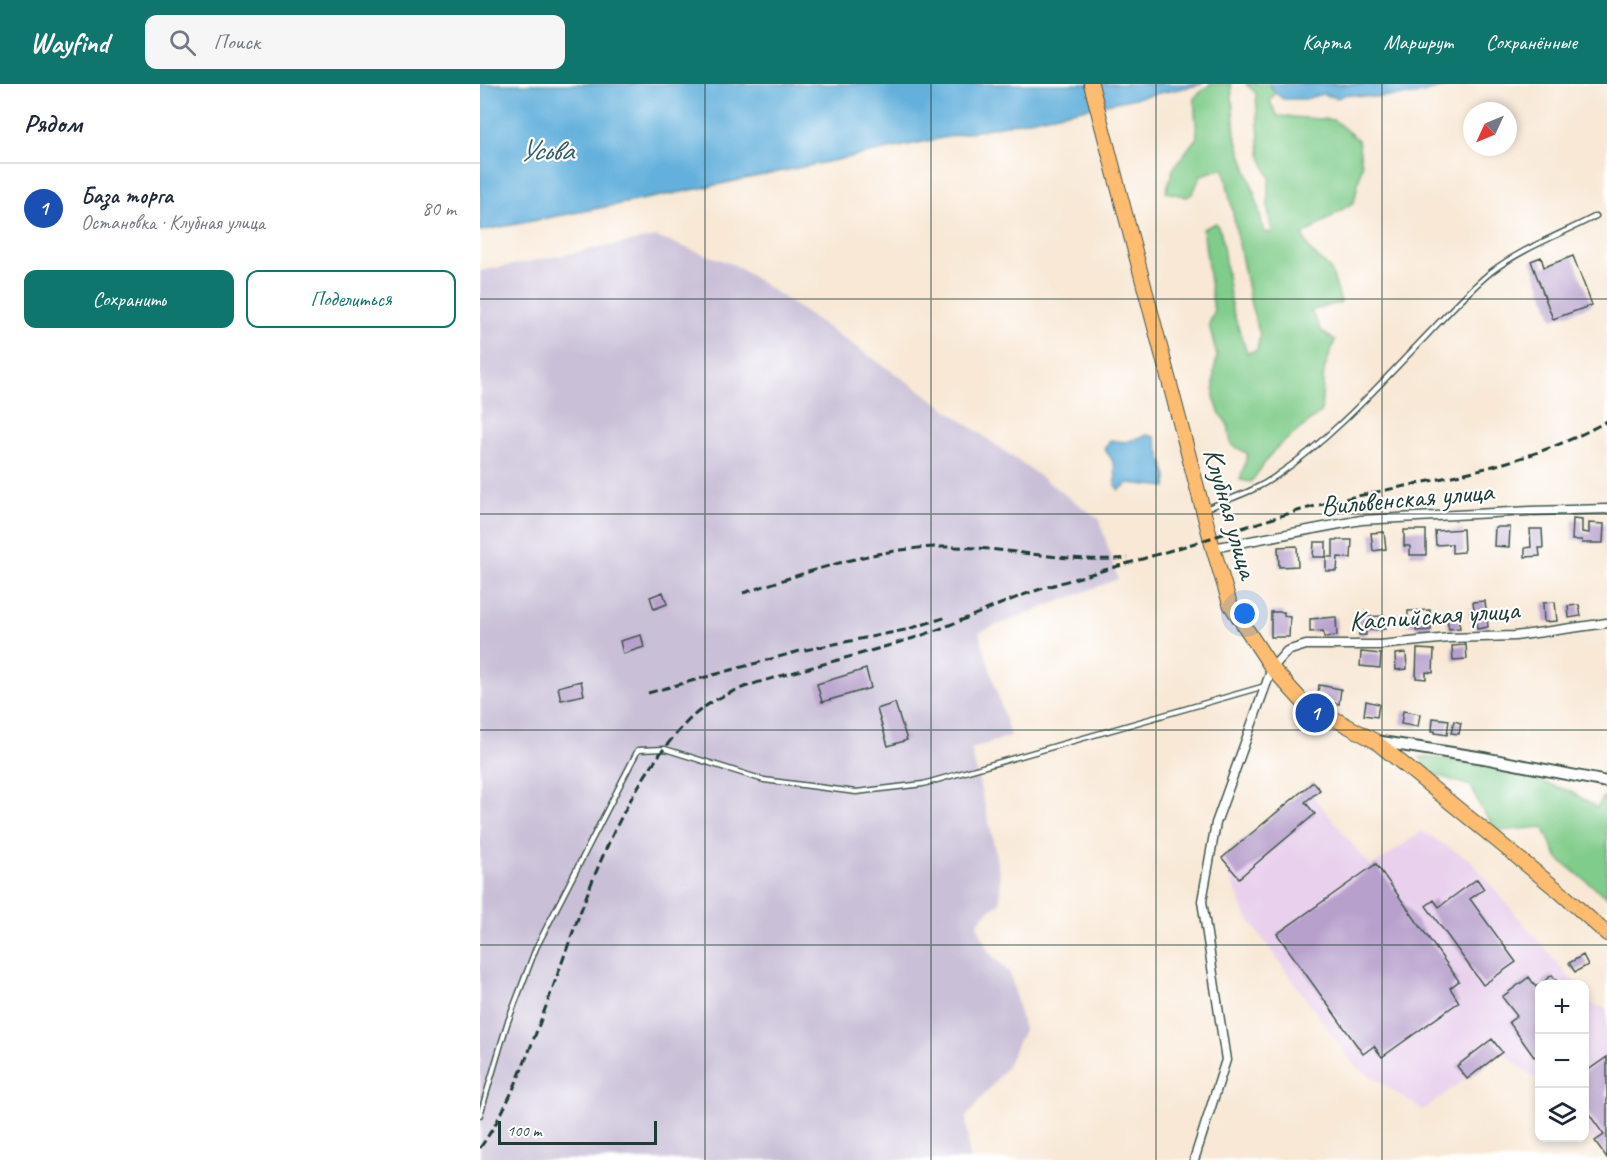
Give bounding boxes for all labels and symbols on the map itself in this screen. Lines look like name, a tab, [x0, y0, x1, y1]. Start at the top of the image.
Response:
north arrow	[1463, 102, 1517, 156]
water label: Усьва	[519, 131, 576, 169]
street label: Клубная улица	[1196, 444, 1267, 585]
street label: Вильвенская улица	[1319, 473, 1496, 523]
street label: Каспийская улица	[1348, 591, 1522, 638]
your location	[1230, 599, 1259, 628]
pin: 1	[1296, 690, 1334, 736]
scale bar	[498, 1118, 657, 1146]

